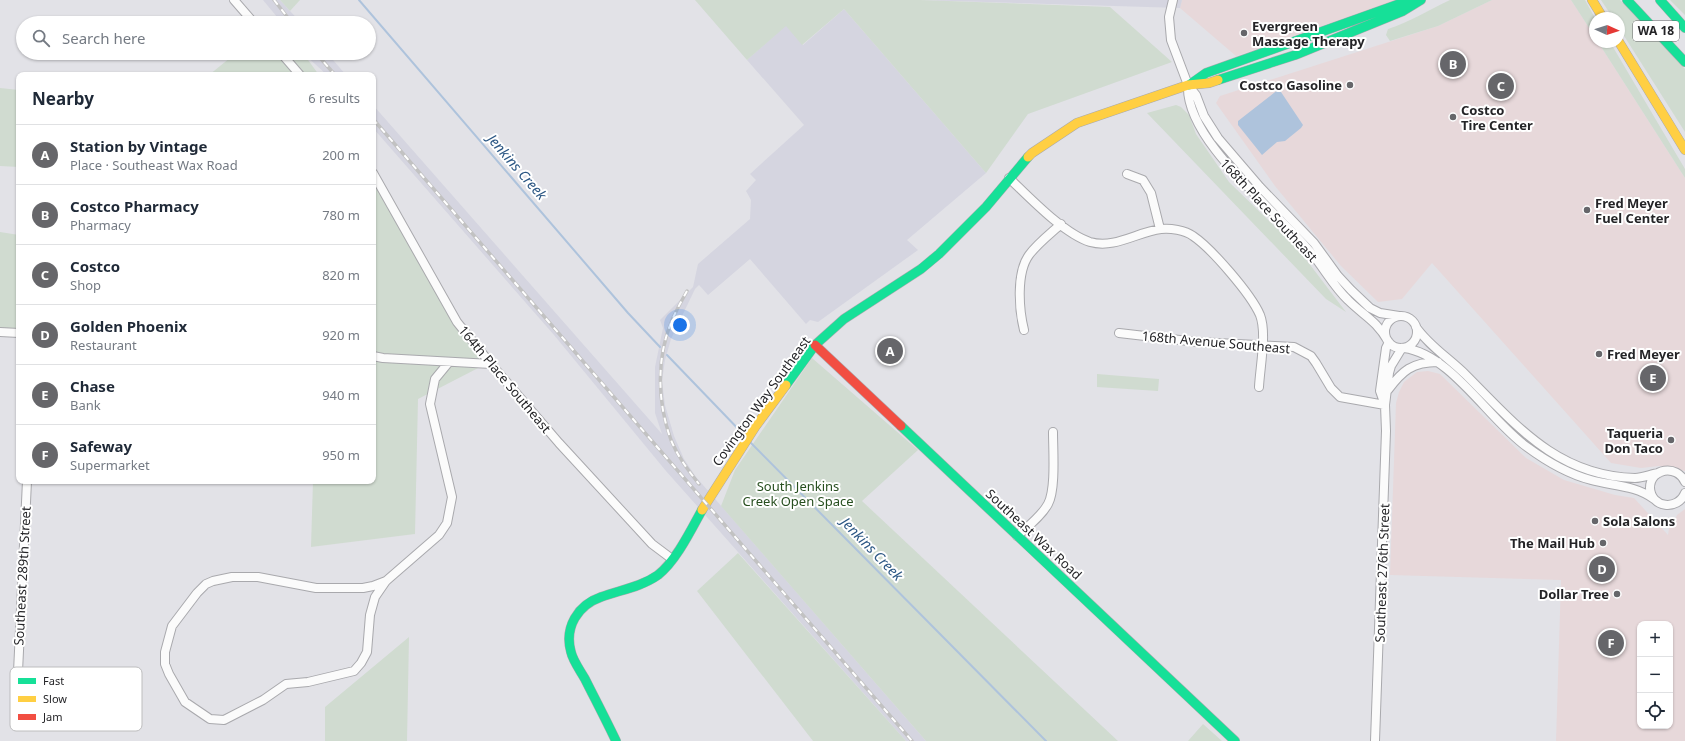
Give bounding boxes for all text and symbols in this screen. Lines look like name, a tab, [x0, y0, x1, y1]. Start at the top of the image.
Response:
north arrow	[1589, 12, 1625, 48]
search box	[16, 16, 376, 60]
place label: Evergreen Massage Therapy	[1252, 17, 1365, 50]
road number: WA 18	[1633, 21, 1679, 41]
icon: search	[30, 27, 52, 49]
text: Search here	[62, 28, 145, 48]
marker: Evergreen Massage Therapy	[1239, 28, 1249, 38]
pin: B	[1440, 49, 1466, 79]
pin: C	[1488, 71, 1514, 101]
place label: Costco Gasoline	[1239, 76, 1342, 94]
marker: Costco Gasoline	[1345, 80, 1355, 90]
text: Nearby	[32, 87, 94, 110]
text: 6 results	[308, 89, 360, 107]
place label: Costco Tire Center	[1461, 101, 1533, 134]
marker: Costco Tire Center	[1448, 112, 1458, 122]
water label: Jenkins Creek	[481, 127, 552, 205]
text: Station by Vintage	[70, 136, 207, 156]
text: A	[41, 146, 50, 164]
text: 200 m	[322, 146, 360, 164]
street label: 168th Place Southeast	[1216, 154, 1322, 266]
text: Place · Southeast Wax Road	[70, 156, 238, 174]
place label: Fred Meyer Fuel Center	[1595, 194, 1670, 227]
text: Costco Pharmacy	[70, 196, 199, 216]
marker: Fred Meyer Fuel Center	[1582, 205, 1592, 215]
text: B	[41, 206, 49, 224]
text: 780 m	[322, 206, 360, 224]
text: Pharmacy	[70, 216, 131, 234]
text: Costco	[70, 256, 120, 276]
text: C	[41, 266, 49, 284]
text: 820 m	[322, 266, 360, 284]
text: Shop	[70, 276, 101, 294]
your location	[670, 315, 690, 335]
text: Golden Phoenix	[70, 316, 187, 336]
street label: 164th Place Southeast	[455, 321, 556, 437]
text: D	[40, 326, 50, 344]
text: 920 m	[322, 326, 360, 344]
street label: 168th Avenue Southeast	[1141, 327, 1291, 357]
street label: Covington Way Southeast	[708, 332, 814, 469]
text: Restaurant	[70, 336, 137, 354]
pin: A	[877, 336, 903, 366]
place label: Fred Meyer	[1607, 345, 1680, 363]
marker: Fred Meyer	[1594, 349, 1604, 359]
pin: E	[1640, 363, 1666, 393]
text: Chase	[70, 376, 115, 396]
text: E	[41, 386, 49, 404]
text: 940 m	[322, 386, 360, 404]
text: Bank	[70, 396, 101, 414]
place label: Taqueria Don Taco	[1604, 424, 1663, 457]
marker: Taqueria Don Taco	[1666, 435, 1676, 445]
text: Safeway	[70, 436, 132, 456]
text: F	[41, 446, 49, 464]
text: 950 m	[322, 446, 360, 464]
text: Supermarket	[70, 456, 150, 474]
park label: South Jenkins Creek Open Space	[742, 477, 854, 510]
street label: Southeast Wax Road	[982, 485, 1086, 583]
street label: Southeast 276th Street	[1371, 503, 1393, 643]
street label: Southeast 289th Street	[9, 506, 35, 646]
water label: Jenkins Creek	[835, 511, 908, 585]
place label: Sola Salons	[1603, 512, 1675, 530]
marker: Sola Salons	[1590, 516, 1600, 526]
place label: The Mail Hub	[1510, 534, 1595, 552]
marker: The Mail Hub	[1598, 538, 1608, 548]
pin: D	[1589, 554, 1615, 584]
place label: Dollar Tree	[1539, 585, 1609, 603]
marker: Dollar Tree	[1612, 589, 1622, 599]
map controls	[1637, 621, 1673, 729]
button: +	[1637, 621, 1673, 657]
pin: F	[1598, 628, 1624, 658]
button: −	[1637, 657, 1673, 693]
legend	[10, 667, 142, 731]
text: Fast	[43, 673, 64, 688]
text: Slow	[43, 691, 67, 706]
button: locate	[1637, 693, 1673, 729]
text: Jam	[42, 709, 62, 724]

